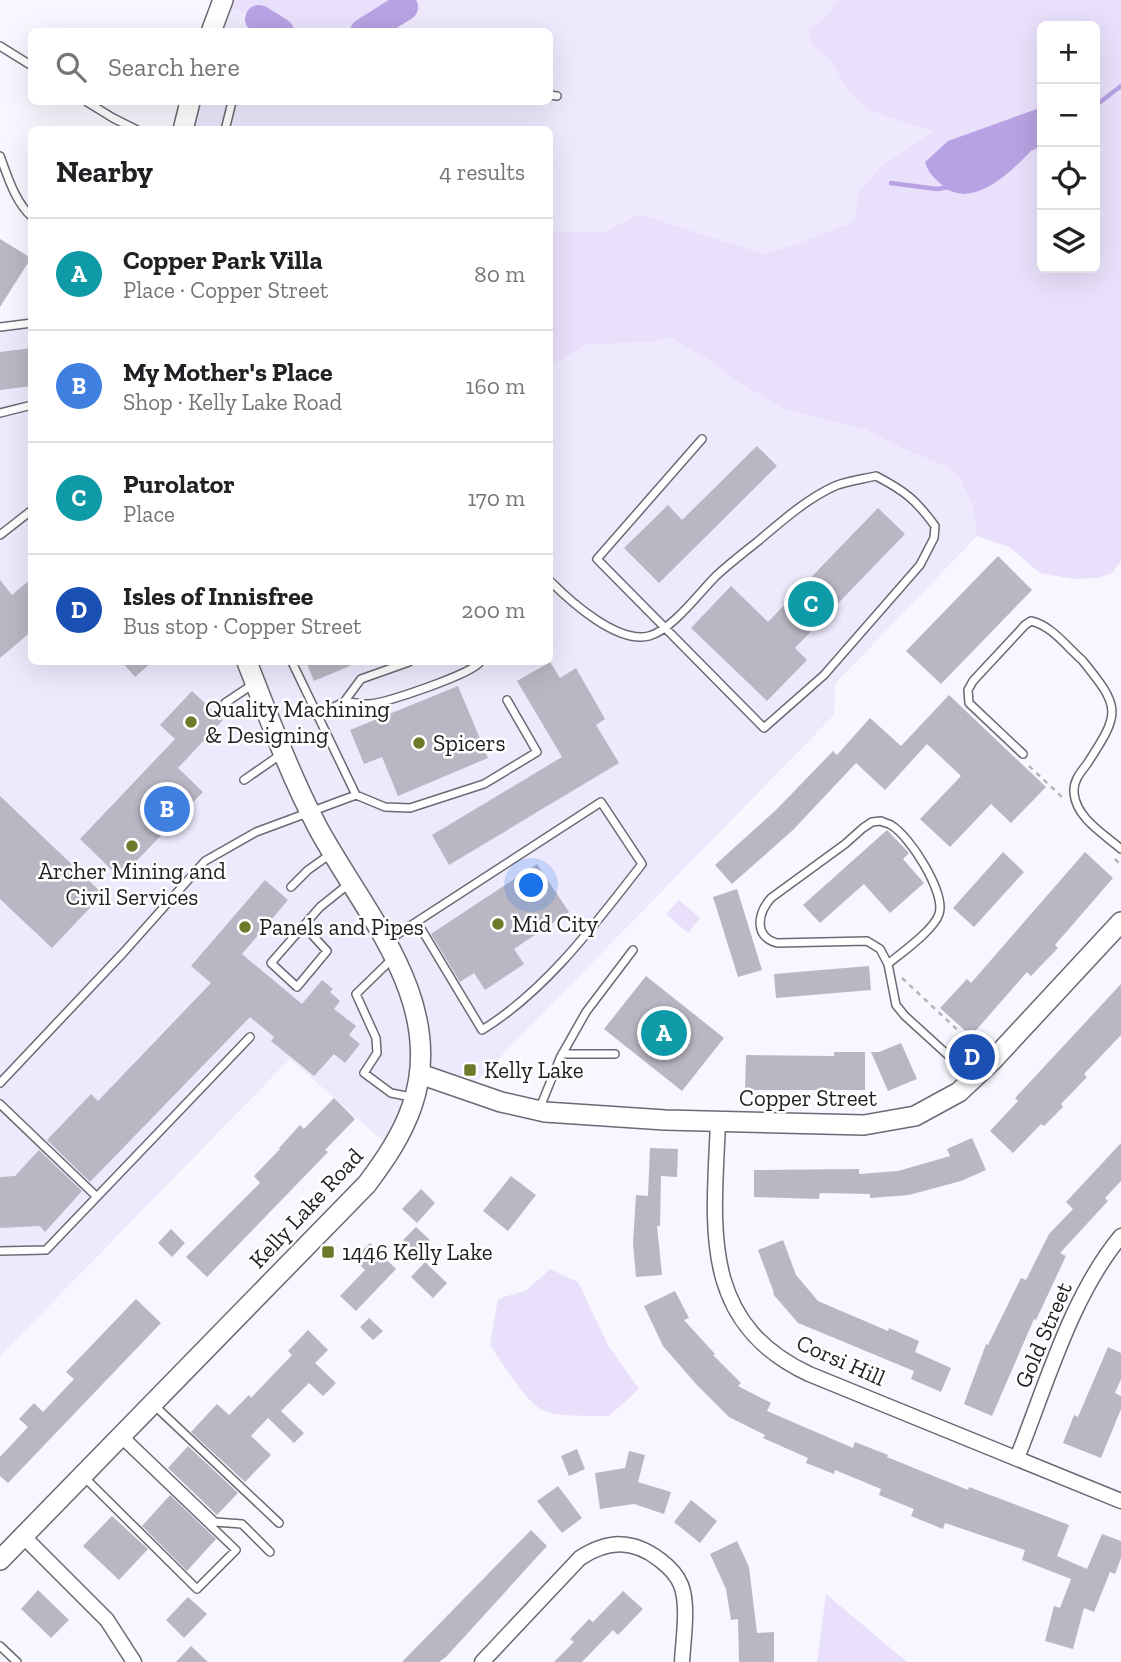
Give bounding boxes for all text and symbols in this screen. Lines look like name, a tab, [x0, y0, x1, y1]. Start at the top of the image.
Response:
map controls	[1037, 21, 1100, 273]
button: +	[1037, 21, 1100, 84]
search box	[28, 28, 553, 105]
icon: search	[52, 48, 90, 86]
text: Search here	[108, 51, 240, 83]
button: −	[1037, 84, 1100, 147]
button: locate	[1037, 147, 1100, 210]
text: Nearby	[56, 154, 153, 190]
text: 4 results	[439, 158, 525, 186]
button: layers	[1037, 210, 1100, 273]
text: Copper Park Villa	[123, 244, 323, 276]
text: A	[71, 260, 87, 288]
text: 80 m	[474, 260, 525, 288]
text: Place · Copper Street	[123, 276, 328, 304]
text: My Mother's Place	[123, 356, 333, 388]
text: B	[72, 372, 86, 400]
text: 160 m	[466, 372, 525, 400]
text: Shop · Kelly Lake Road	[123, 388, 342, 416]
text: Purolator	[123, 468, 235, 500]
text: C	[72, 484, 86, 512]
text: 170 m	[467, 484, 525, 512]
text: Place	[123, 500, 175, 528]
pin: C	[788, 578, 834, 630]
text: Isles of Innisfree	[123, 580, 313, 612]
text: D	[71, 596, 87, 624]
text: 200 m	[462, 596, 525, 624]
text: Bus stop · Copper Street	[123, 612, 362, 640]
place label: Quality Machining & Designing	[205, 695, 390, 749]
marker: Quality Machining & Designing	[183, 714, 199, 730]
place label: Spicers	[433, 729, 506, 757]
marker: Spicers	[411, 735, 427, 751]
pin: B	[144, 783, 190, 835]
marker: Archer Mining and Civil Services	[124, 838, 140, 854]
place label: Archer Mining and Civil Services	[38, 857, 226, 911]
your location	[514, 868, 548, 902]
place label: Mid City	[512, 910, 598, 938]
place label: Panels and Pipes	[259, 913, 424, 941]
marker: Mid City	[490, 916, 506, 932]
marker: Panels and Pipes	[237, 919, 253, 935]
pin: A	[641, 1007, 687, 1059]
pin: D	[949, 1031, 995, 1083]
place label: Kelly Lake	[484, 1056, 584, 1084]
marker: Kelly Lake	[462, 1062, 478, 1078]
street label: Copper Street	[739, 1084, 877, 1112]
street label: Kelly Lake Road	[243, 1142, 369, 1274]
place label: 1446 Kelly Lake	[342, 1238, 493, 1266]
marker: 1446 Kelly Lake	[320, 1244, 336, 1260]
street label: Gold Street	[1008, 1277, 1078, 1392]
street label: Corsi Hill	[792, 1328, 890, 1392]

